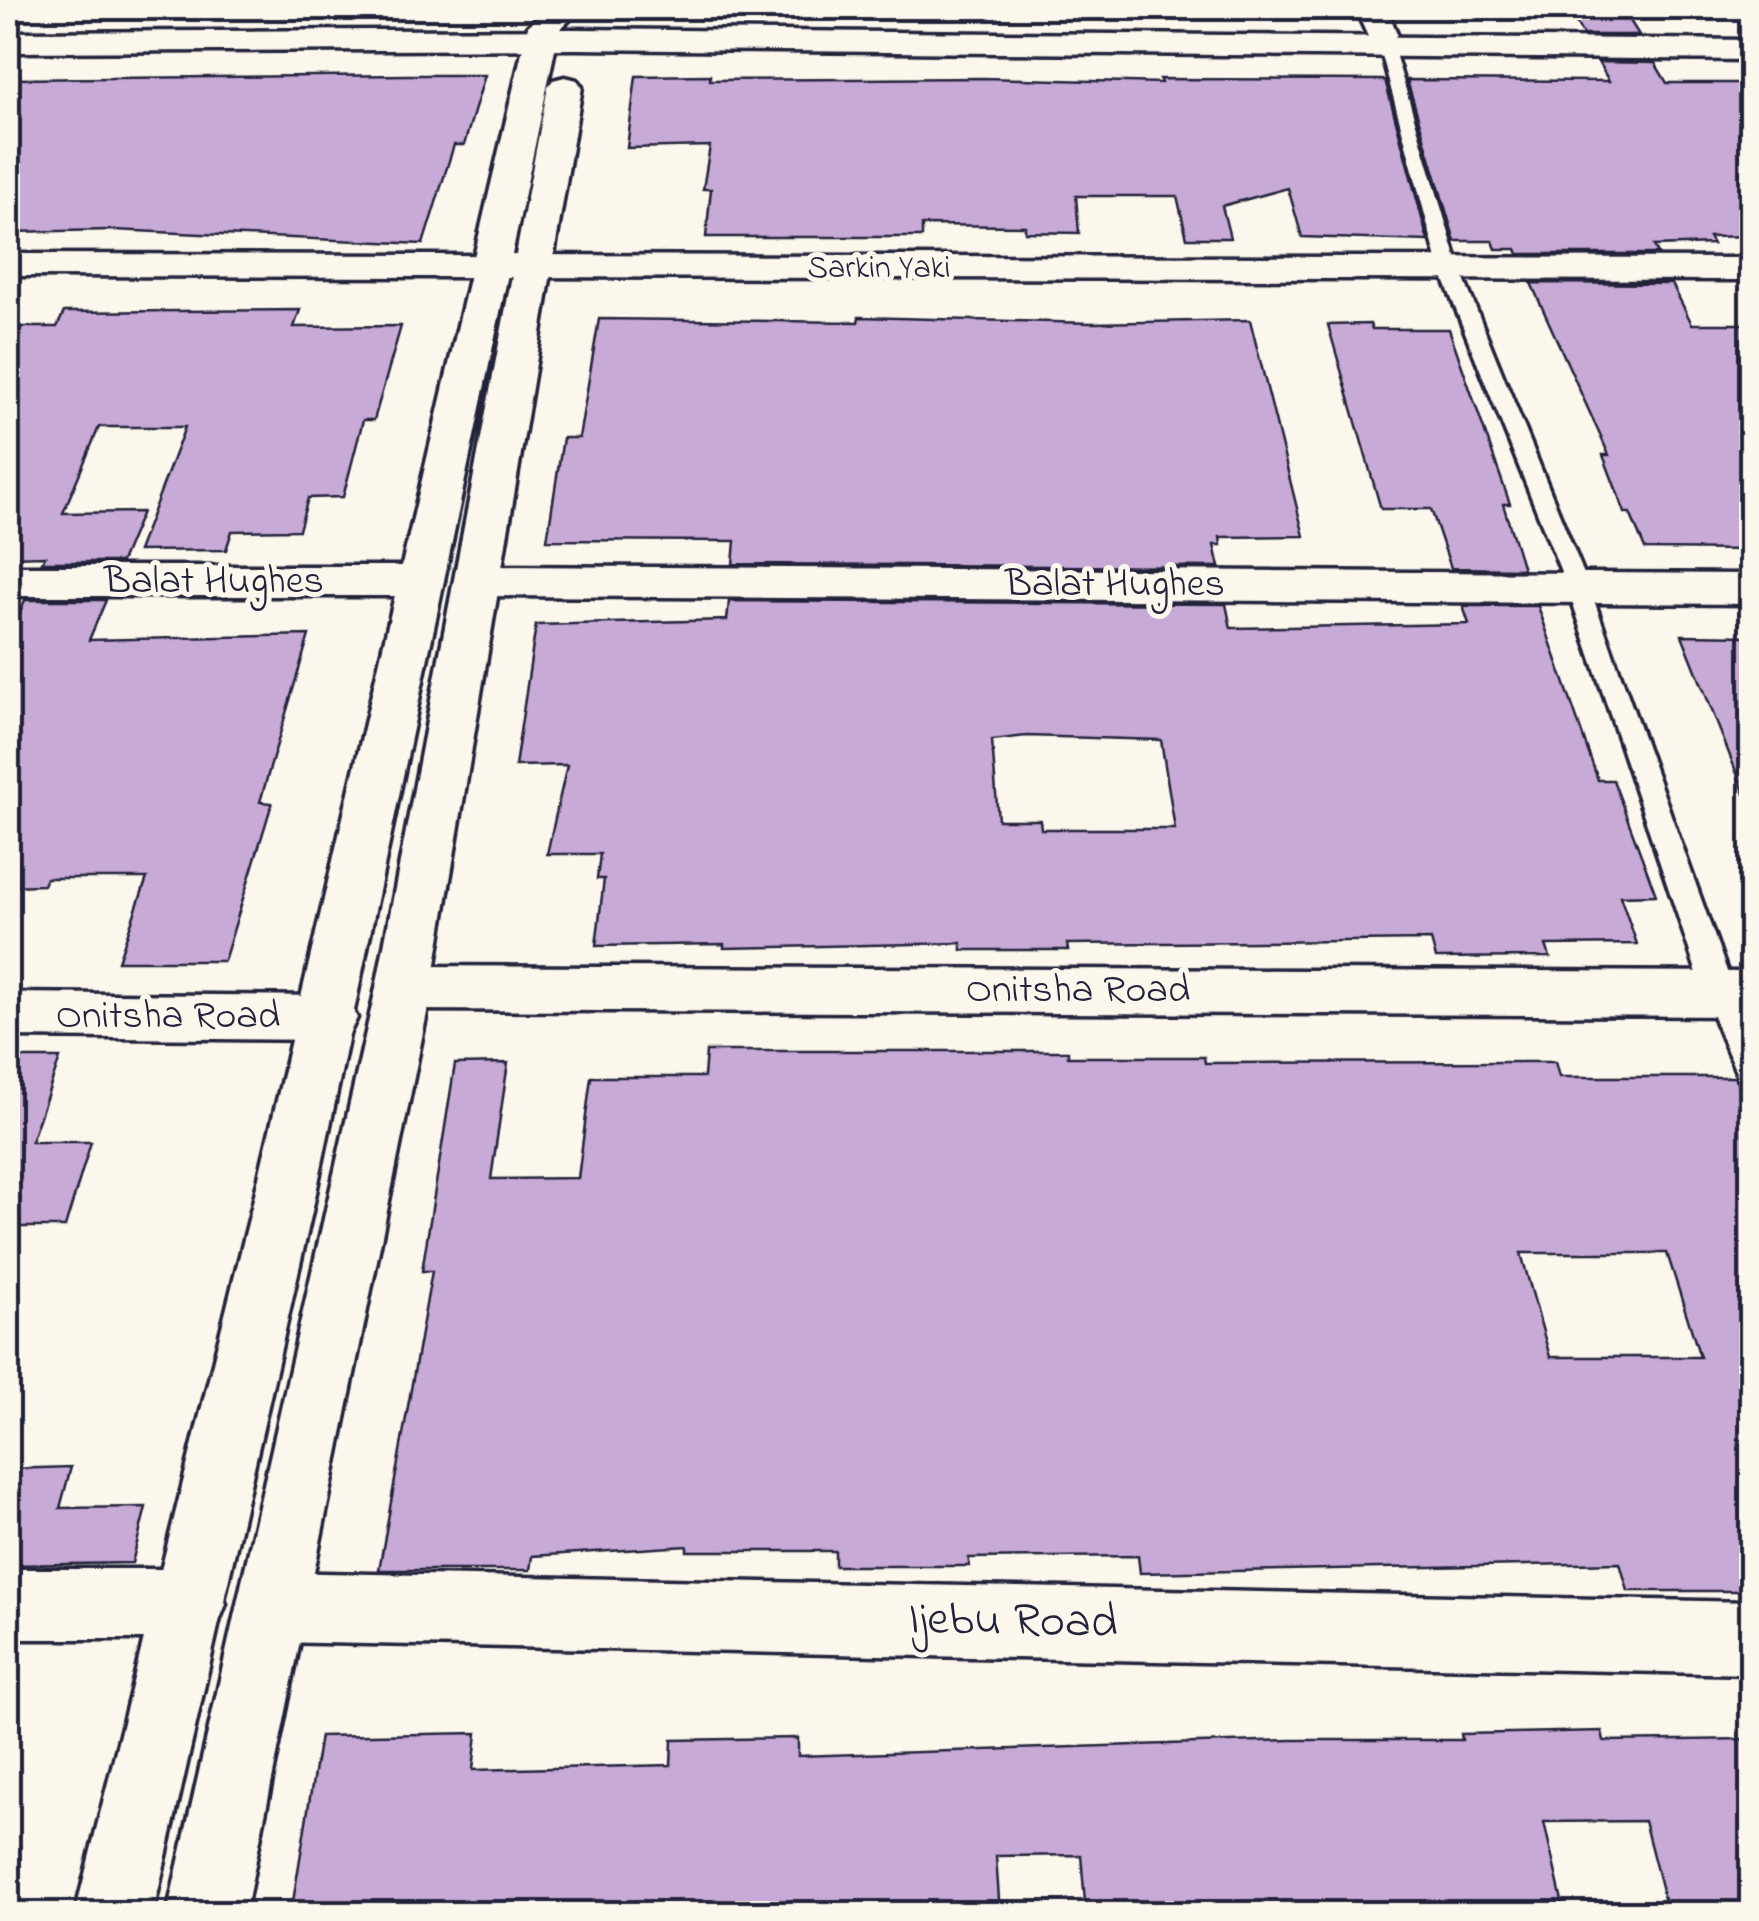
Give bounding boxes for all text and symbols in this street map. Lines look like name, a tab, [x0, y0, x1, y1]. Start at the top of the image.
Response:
street label: Sarkin Yaki	[807, 246, 951, 293]
street label: Balat Hughes	[103, 553, 324, 612]
street label: Balat Hughes	[1004, 556, 1225, 615]
street label: Onitsha Road	[966, 962, 1190, 1021]
street label: Onitsha Road	[56, 988, 280, 1047]
street label: Ijebu Road	[908, 1585, 1118, 1659]

